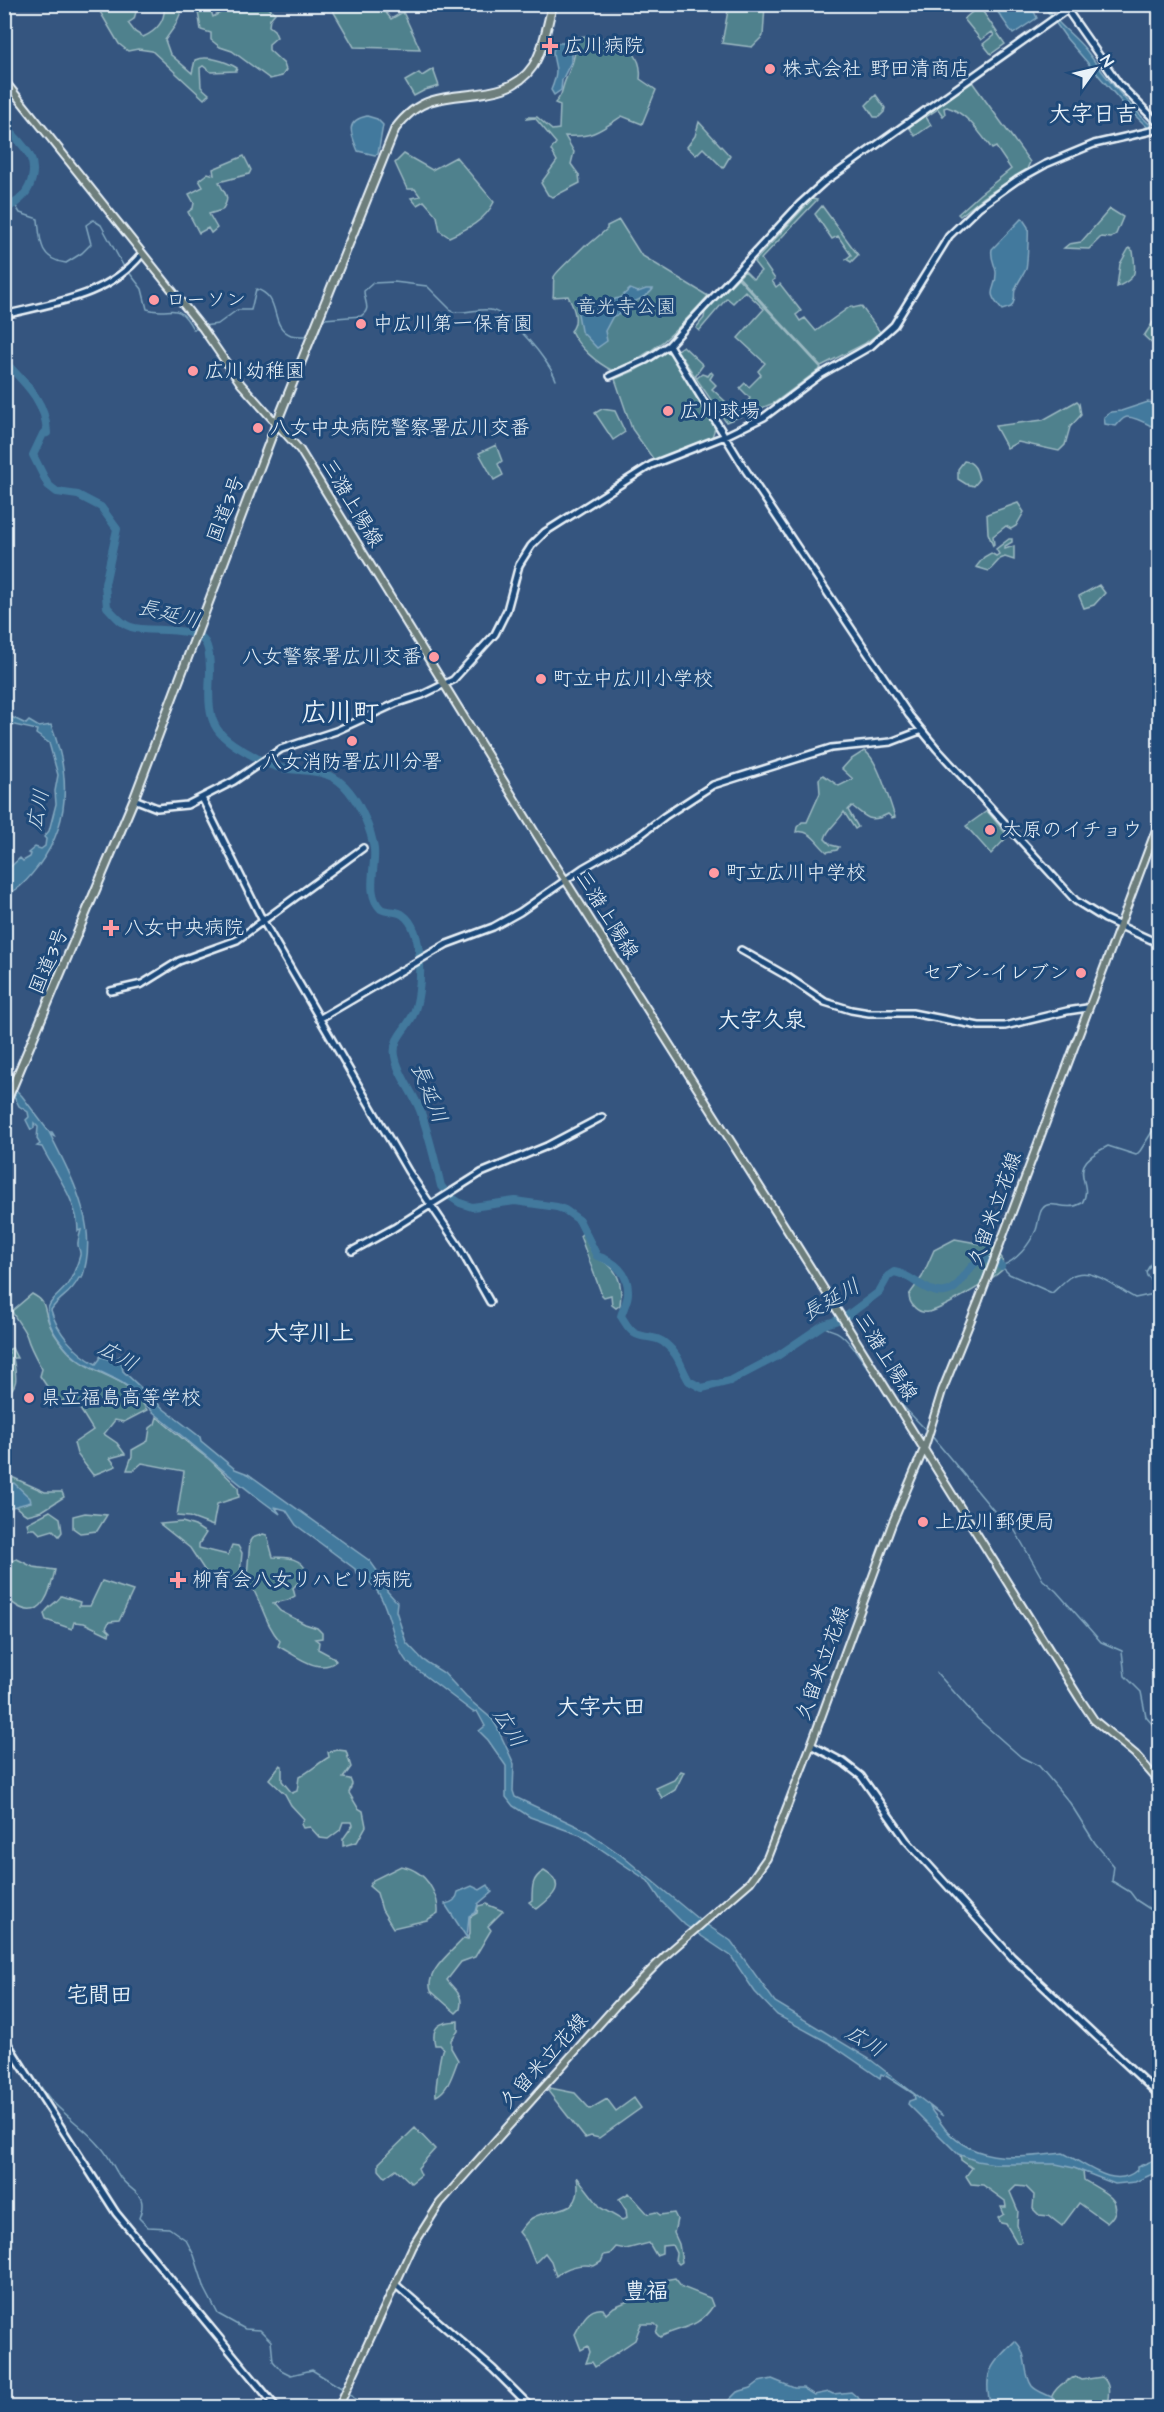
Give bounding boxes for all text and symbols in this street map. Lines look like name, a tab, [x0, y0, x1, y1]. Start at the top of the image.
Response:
place label: 広川病院	[564, 32, 644, 60]
marker: 広川病院	[541, 37, 559, 55]
north arrow	[1065, 39, 1125, 99]
text: N	[1095, 51, 1119, 71]
place label: 株式会社 野田清商店	[782, 55, 970, 83]
marker: 株式会社 野田清商店	[763, 62, 777, 76]
district label: 大字日吉	[1049, 99, 1137, 130]
place label: ローソン	[166, 286, 246, 314]
marker: ローソン	[147, 293, 161, 307]
park label: 竜光寺公園	[576, 293, 676, 321]
place label: 中広川第一保育園	[373, 310, 533, 338]
marker: 中広川第一保育園	[354, 317, 368, 331]
place label: 広川幼稚園	[205, 357, 305, 385]
marker: 広川幼稚園	[186, 364, 200, 378]
place label: 広川球場	[680, 397, 760, 425]
marker: 広川球場	[661, 404, 675, 418]
place label: 八女中央病院警察署広川交番	[270, 414, 530, 442]
marker: 八女中央病院警察署広川交番	[251, 421, 265, 435]
street label: 三潴上陽線	[314, 453, 390, 553]
street label: 国道3号	[200, 471, 252, 547]
water label: 長延川	[135, 592, 203, 636]
place label: 八女警察署広川交番	[242, 643, 422, 671]
marker: 八女警察署広川交番	[427, 650, 441, 664]
place label: 町立中広川小学校	[553, 665, 713, 693]
marker: 町立中広川小学校	[534, 672, 548, 686]
district label: 広川町	[301, 695, 379, 731]
marker: 八女消防署広川分署	[345, 734, 359, 748]
place label: 八女消防署広川分署	[262, 748, 442, 776]
water label: 広川	[20, 787, 56, 833]
place label: 太原のイチョウ	[1002, 816, 1142, 844]
marker: 太原のイチョウ	[983, 823, 997, 837]
place label: 町立広川中学校	[726, 859, 866, 887]
street label: 三潴上陽線	[569, 865, 645, 965]
marker: 町立広川中学校	[707, 866, 721, 880]
place label: 八女中央病院	[124, 914, 244, 942]
marker: 八女中央病院	[102, 919, 120, 937]
street label: 国道3号	[22, 923, 76, 999]
place label: セブン-イレブン	[923, 959, 1069, 987]
marker: セブン-イレブン	[1074, 966, 1088, 980]
district label: 大字久泉	[718, 1005, 806, 1036]
water label: 長延川	[404, 1058, 454, 1128]
street label: 久留米立花線	[961, 1148, 1029, 1270]
water label: 長延川	[796, 1272, 866, 1328]
street label: 三潴上陽線	[848, 1307, 924, 1407]
district label: 大字川上	[266, 1318, 354, 1349]
water label: 広川	[93, 1333, 143, 1379]
place label: 県立福島高等学校	[41, 1384, 201, 1412]
marker: 県立福島高等学校	[22, 1391, 36, 1405]
place label: 上広川郵便局	[935, 1508, 1055, 1536]
marker: 上広川郵便局	[916, 1515, 930, 1529]
place label: 柳育会八女リハビリ病院	[192, 1566, 412, 1594]
marker: 柳育会八女リハビリ病院	[169, 1571, 187, 1589]
street label: 久留米立花線	[789, 1602, 857, 1724]
district label: 大字六田	[557, 1692, 645, 1723]
water label: 広川	[486, 1703, 532, 1753]
district label: 宅間田	[66, 1980, 132, 2011]
street label: 久留米立花線	[493, 2007, 595, 2115]
water label: 広川	[840, 2018, 890, 2064]
district label: 豊福	[624, 2276, 668, 2307]

